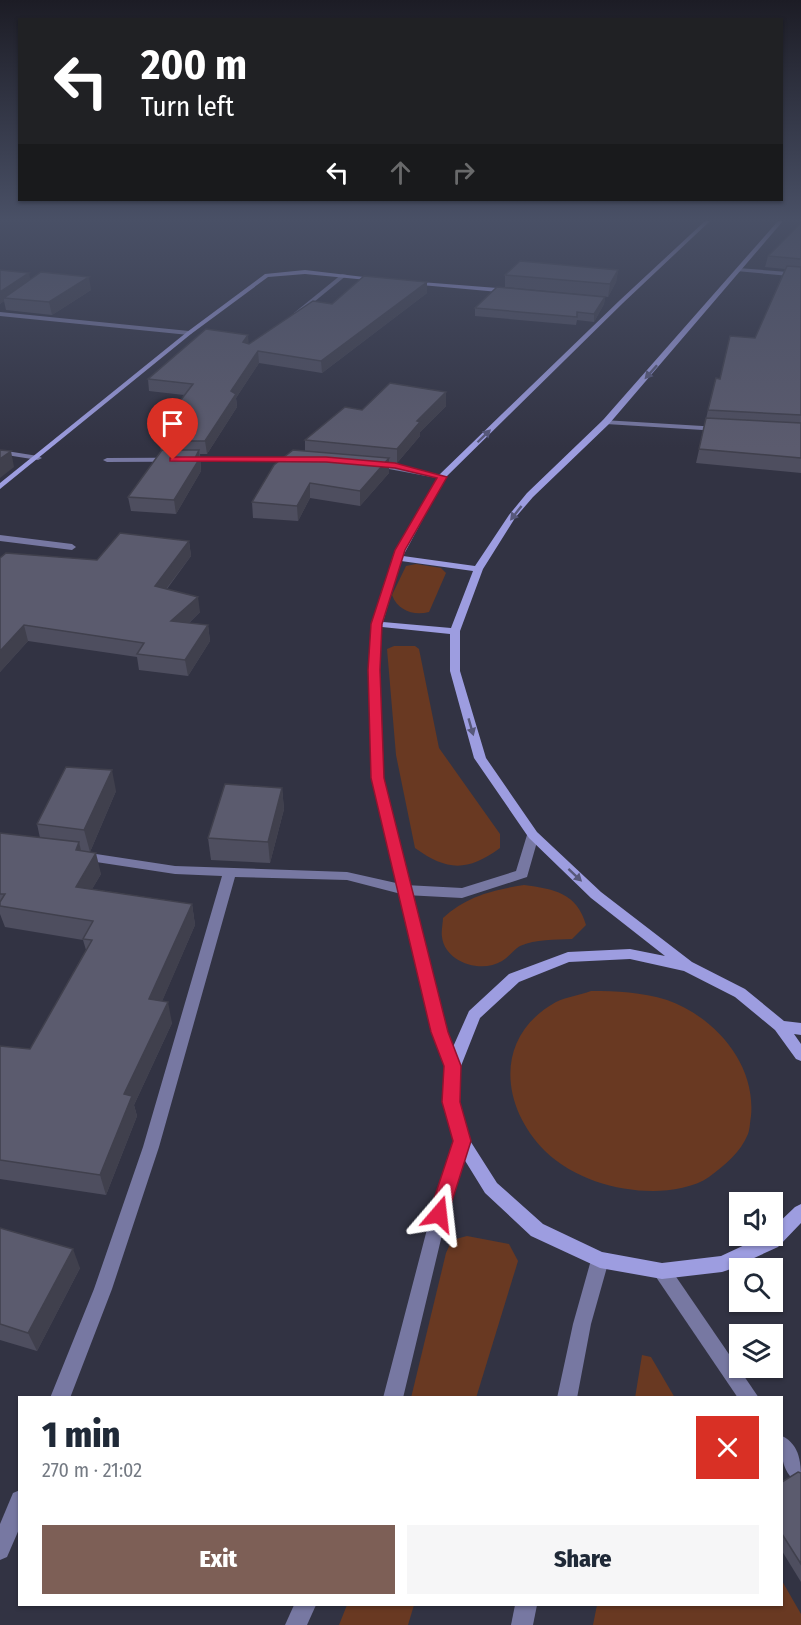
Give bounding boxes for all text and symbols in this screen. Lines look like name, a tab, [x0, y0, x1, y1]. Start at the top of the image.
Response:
text: 200 m	[141, 40, 247, 90]
icon: left	[42, 42, 120, 120]
text: Turn left	[141, 91, 234, 123]
icon: left	[321, 156, 354, 189]
icon: ahead	[384, 156, 417, 189]
icon: right	[447, 156, 480, 189]
one-way arrow	[645, 364, 658, 379]
pin	[147, 398, 198, 460]
icon: arrive	[156, 407, 189, 440]
one-way arrow	[477, 429, 491, 443]
one-way arrow	[511, 505, 523, 520]
one-way arrow	[467, 718, 476, 736]
one-way arrow	[568, 868, 583, 882]
position arrow	[407, 1182, 471, 1246]
map controls	[729, 1192, 783, 1378]
button: sound	[729, 1192, 783, 1246]
button: search	[729, 1258, 783, 1312]
button: layers	[729, 1324, 783, 1378]
text: 1 min	[42, 1413, 120, 1457]
button: close	[696, 1416, 759, 1479]
text: 270 m · 21:02	[42, 1458, 142, 1482]
button: Exit	[42, 1525, 395, 1594]
button: Share	[407, 1525, 759, 1594]

